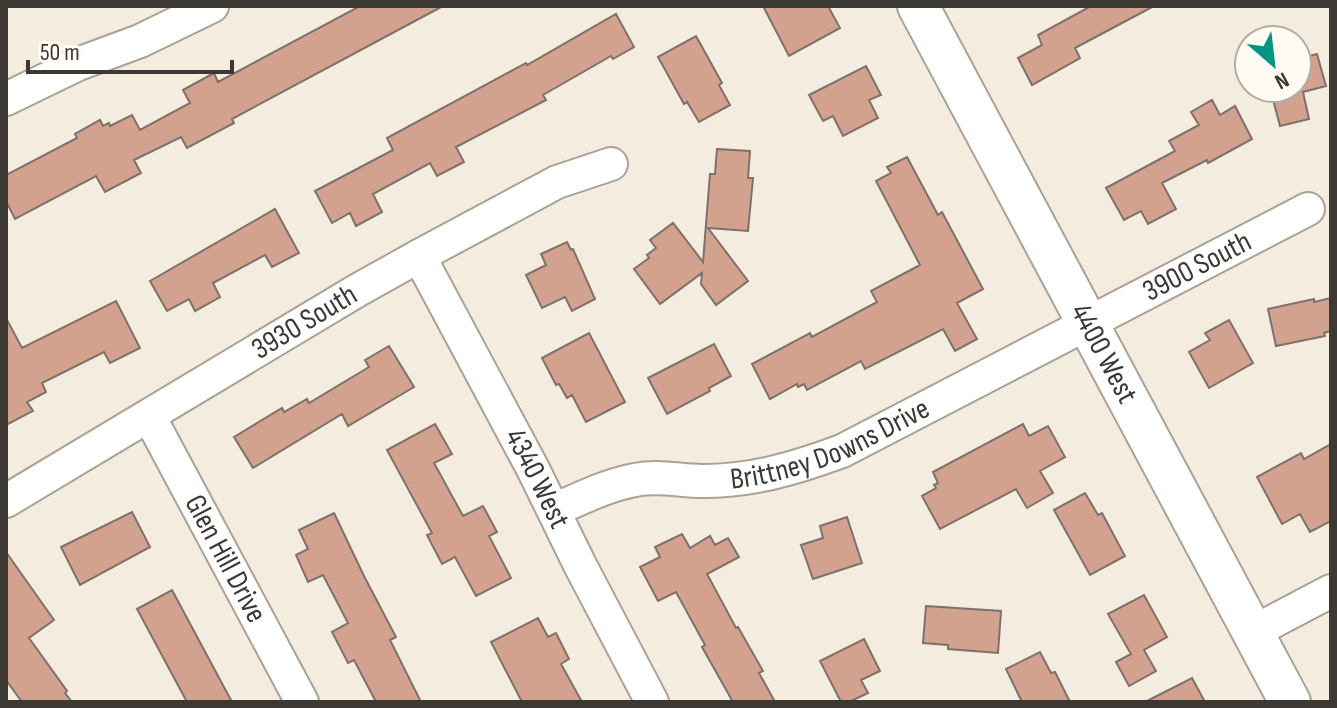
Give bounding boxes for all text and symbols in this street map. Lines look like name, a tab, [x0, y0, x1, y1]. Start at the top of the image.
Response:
scale bar	[28, 24, 232, 74]
north arrow	[1233, 24, 1313, 104]
text: 50 m	[40, 38, 80, 67]
text: N	[1270, 66, 1293, 95]
street label: 3900 South	[1137, 224, 1258, 310]
street label: 3930 South	[245, 277, 364, 367]
street label: 4400 West	[1062, 297, 1145, 410]
street label: Brittney Downs Drive	[728, 391, 936, 498]
street label: 4340 West	[497, 422, 577, 534]
street label: Glen Hill Drive	[177, 489, 274, 629]

